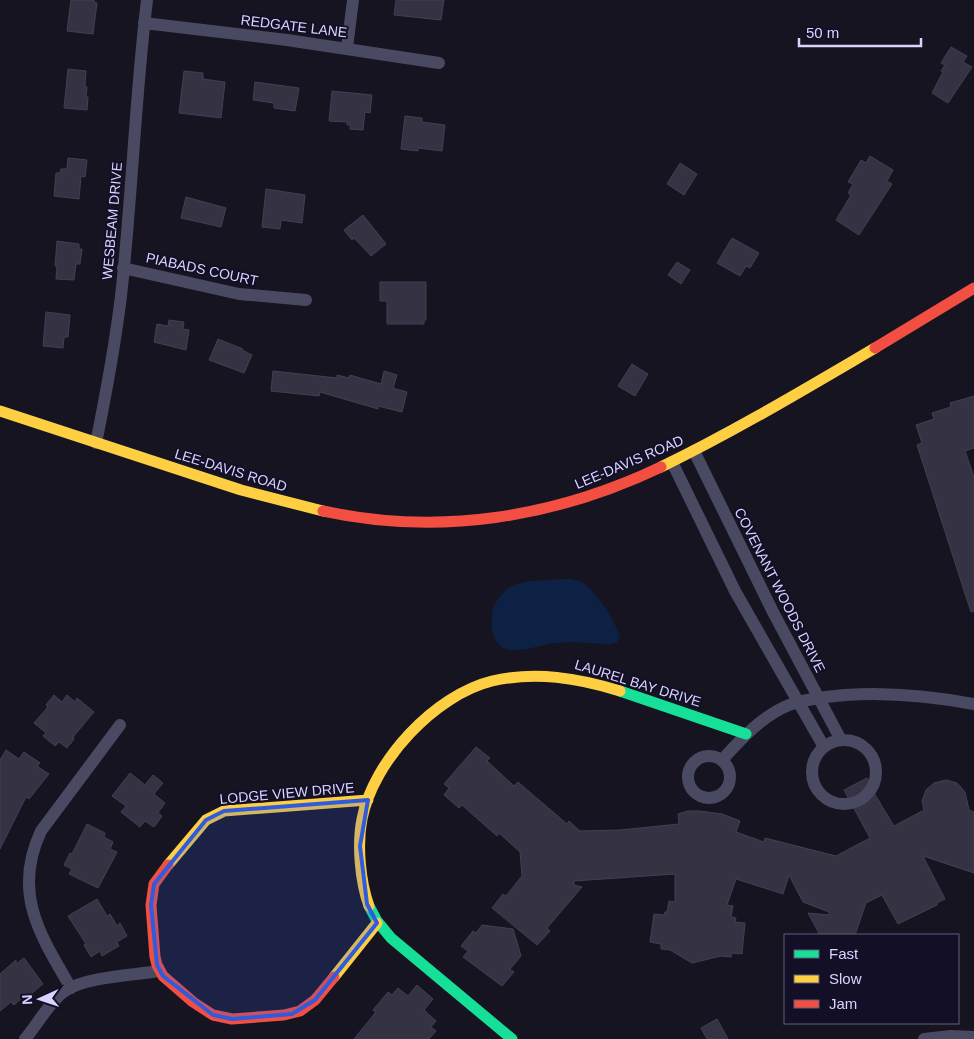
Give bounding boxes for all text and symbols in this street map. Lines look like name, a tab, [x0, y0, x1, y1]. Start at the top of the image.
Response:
street label: REDGATE LANE	[240, 12, 348, 40]
scale bar	[799, 15, 922, 47]
text: 50 m	[806, 24, 839, 41]
street label: WESBEAM DRIVE	[99, 161, 125, 281]
street label: PIABADS COURT	[145, 249, 260, 289]
street label: LEE-DAVIS ROAD	[572, 432, 686, 492]
street label: LEE-DAVIS ROAD	[173, 445, 289, 495]
street label: COVENANT WOODS DRIVE	[731, 505, 829, 675]
street label: LAUREL BAY DRIVE	[573, 656, 703, 710]
street label: LODGE VIEW DRIVE	[219, 779, 355, 807]
legend	[784, 934, 959, 1024]
text: Fast	[829, 945, 859, 962]
text: Slow	[829, 970, 862, 987]
north arrow	[15, 974, 65, 1024]
text: N	[19, 994, 35, 1005]
text: Jam	[829, 995, 857, 1012]

